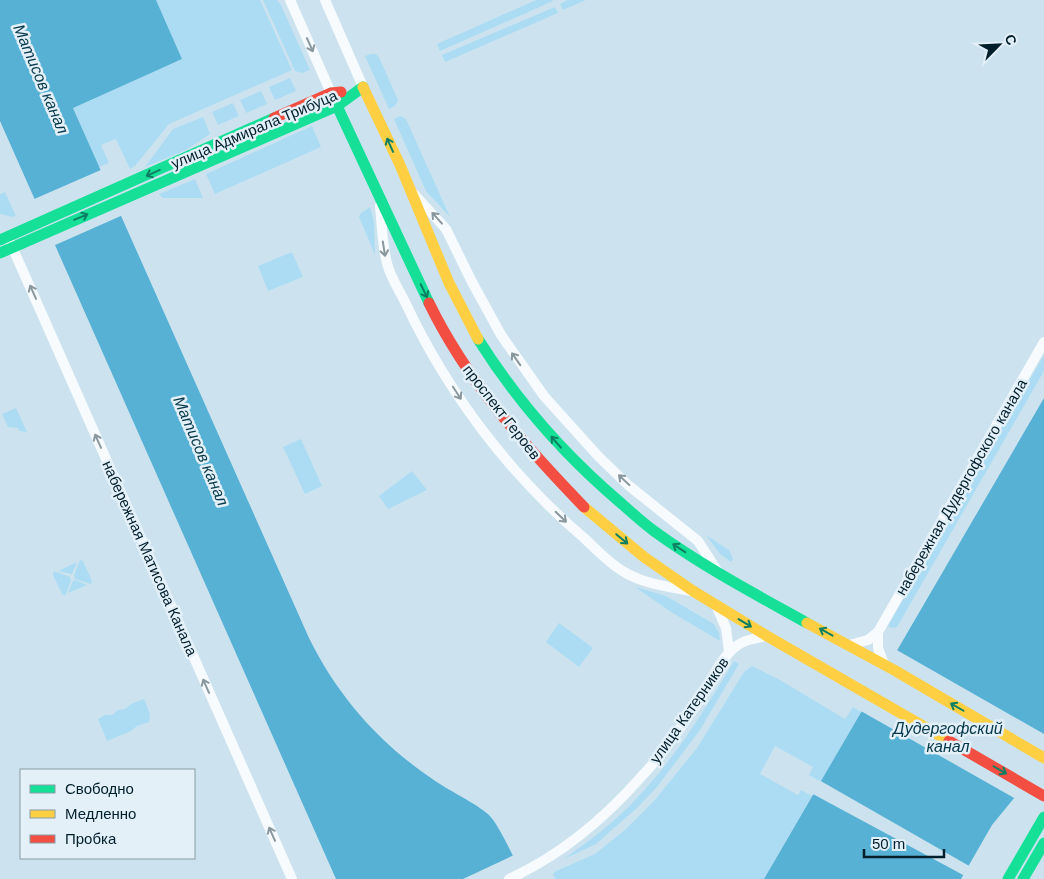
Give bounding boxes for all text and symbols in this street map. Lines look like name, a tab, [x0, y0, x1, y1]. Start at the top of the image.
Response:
north arrow	[974, 20, 1024, 70]
water label: Матисов канал	[10, 22, 72, 136]
text: С	[1002, 32, 1020, 48]
one-way arrow	[305, 37, 315, 52]
street label: улица Адмирала Трибуца	[169, 86, 340, 172]
one-way arrow	[385, 138, 394, 153]
one-way arrow	[146, 168, 161, 178]
one-way arrow	[431, 211, 442, 224]
one-way arrow	[73, 212, 88, 222]
one-way arrow	[380, 240, 390, 256]
one-way arrow	[420, 283, 429, 298]
one-way arrow	[27, 285, 37, 300]
one-way arrow	[511, 352, 521, 366]
street label: проспект Героев	[460, 361, 544, 463]
street label: набережная Дудергофского канала	[892, 375, 1030, 598]
one-way arrow	[451, 386, 462, 400]
water label: Матисов канал	[170, 394, 232, 508]
one-way arrow	[93, 434, 103, 449]
one-way arrow	[551, 436, 562, 449]
street label: набережная Матисова Канала	[99, 458, 201, 659]
one-way arrow	[617, 474, 630, 486]
one-way arrow	[555, 511, 567, 523]
one-way arrow	[616, 534, 629, 545]
one-way arrow	[673, 543, 687, 553]
one-way arrow	[738, 618, 752, 628]
one-way arrow	[818, 627, 833, 637]
street label: улица Катерников	[646, 654, 732, 766]
one-way arrow	[201, 679, 211, 694]
one-way arrow	[949, 702, 964, 712]
water label: Дудергофский канал	[891, 720, 1003, 755]
one-way arrow	[992, 766, 1006, 776]
legend	[20, 769, 195, 859]
text: Свободно	[65, 780, 134, 797]
text: Медленно	[65, 805, 136, 822]
scale bar	[864, 826, 944, 858]
one-way arrow	[266, 827, 276, 842]
text: Пробка	[65, 830, 117, 847]
text: 50 m	[872, 835, 905, 852]

